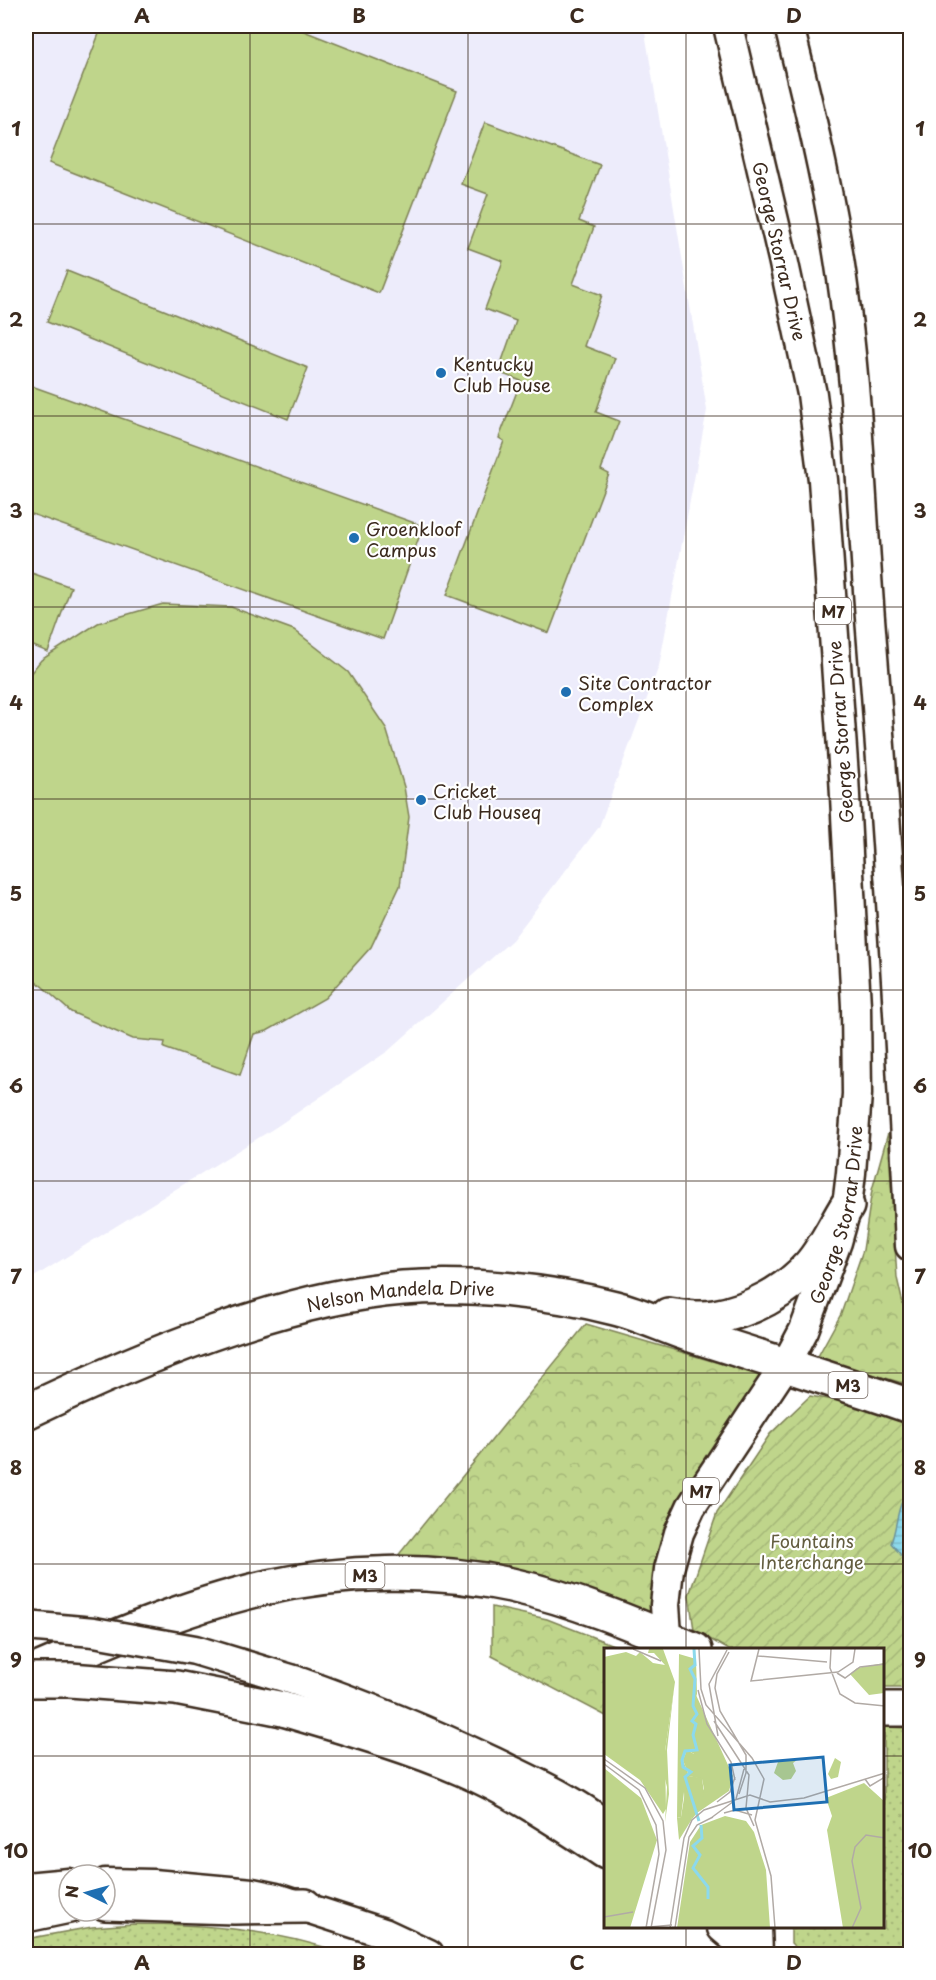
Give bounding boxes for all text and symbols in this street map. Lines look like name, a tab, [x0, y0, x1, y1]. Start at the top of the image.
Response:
text: A	[134, 0, 150, 30]
text: B	[352, 0, 366, 30]
text: C	[569, 0, 585, 30]
text: D	[786, 0, 802, 30]
text: 1	[11, 113, 21, 143]
text: 1	[915, 113, 925, 143]
street label: George Storrar Drive	[746, 159, 814, 343]
text: 2	[9, 304, 23, 334]
text: 2	[913, 304, 927, 334]
place label: Kentucky Club House	[453, 350, 551, 398]
marker: Kentucky Club House	[434, 366, 448, 380]
text: 3	[9, 495, 23, 525]
text: 3	[913, 495, 927, 525]
place label: Groenkloof Campus	[366, 515, 463, 563]
marker: Groenkloof Campus	[347, 531, 361, 545]
road number: M7	[815, 598, 851, 624]
street label: George Storrar Drive	[820, 640, 860, 824]
place label: Site Contractor Complex	[578, 669, 712, 717]
marker: Site Contractor Complex	[559, 685, 573, 699]
text: 4	[9, 687, 23, 717]
text: 4	[913, 687, 927, 717]
place label: Cricket Club Houseq	[433, 777, 541, 825]
marker: Cricket Club Houseq	[414, 793, 428, 807]
text: 5	[10, 878, 22, 908]
text: 5	[914, 878, 926, 908]
text: 6	[9, 1070, 23, 1100]
text: 6	[913, 1070, 927, 1100]
street label: George Storrar Drive	[802, 1125, 868, 1308]
text: 7	[10, 1261, 22, 1291]
text: 7	[914, 1261, 926, 1291]
street label: Nelson Mandela Drive	[304, 1273, 496, 1318]
road number: M3	[828, 1372, 868, 1398]
text: 8	[10, 1452, 22, 1482]
text: 8	[914, 1452, 926, 1482]
road number: M7	[683, 1478, 719, 1504]
park label: Fountains Interchange	[760, 1527, 864, 1575]
road number: M3	[346, 1562, 385, 1588]
text: 9	[10, 1644, 22, 1674]
text: 9	[914, 1644, 926, 1674]
inset map	[604, 1648, 885, 1929]
text: 10	[4, 1835, 28, 1865]
text: 10	[908, 1835, 932, 1865]
north arrow	[57, 1863, 117, 1923]
text: N	[59, 1884, 84, 1899]
text: A	[134, 1947, 150, 1977]
text: B	[352, 1947, 366, 1977]
text: C	[569, 1947, 585, 1977]
text: D	[786, 1947, 802, 1977]

